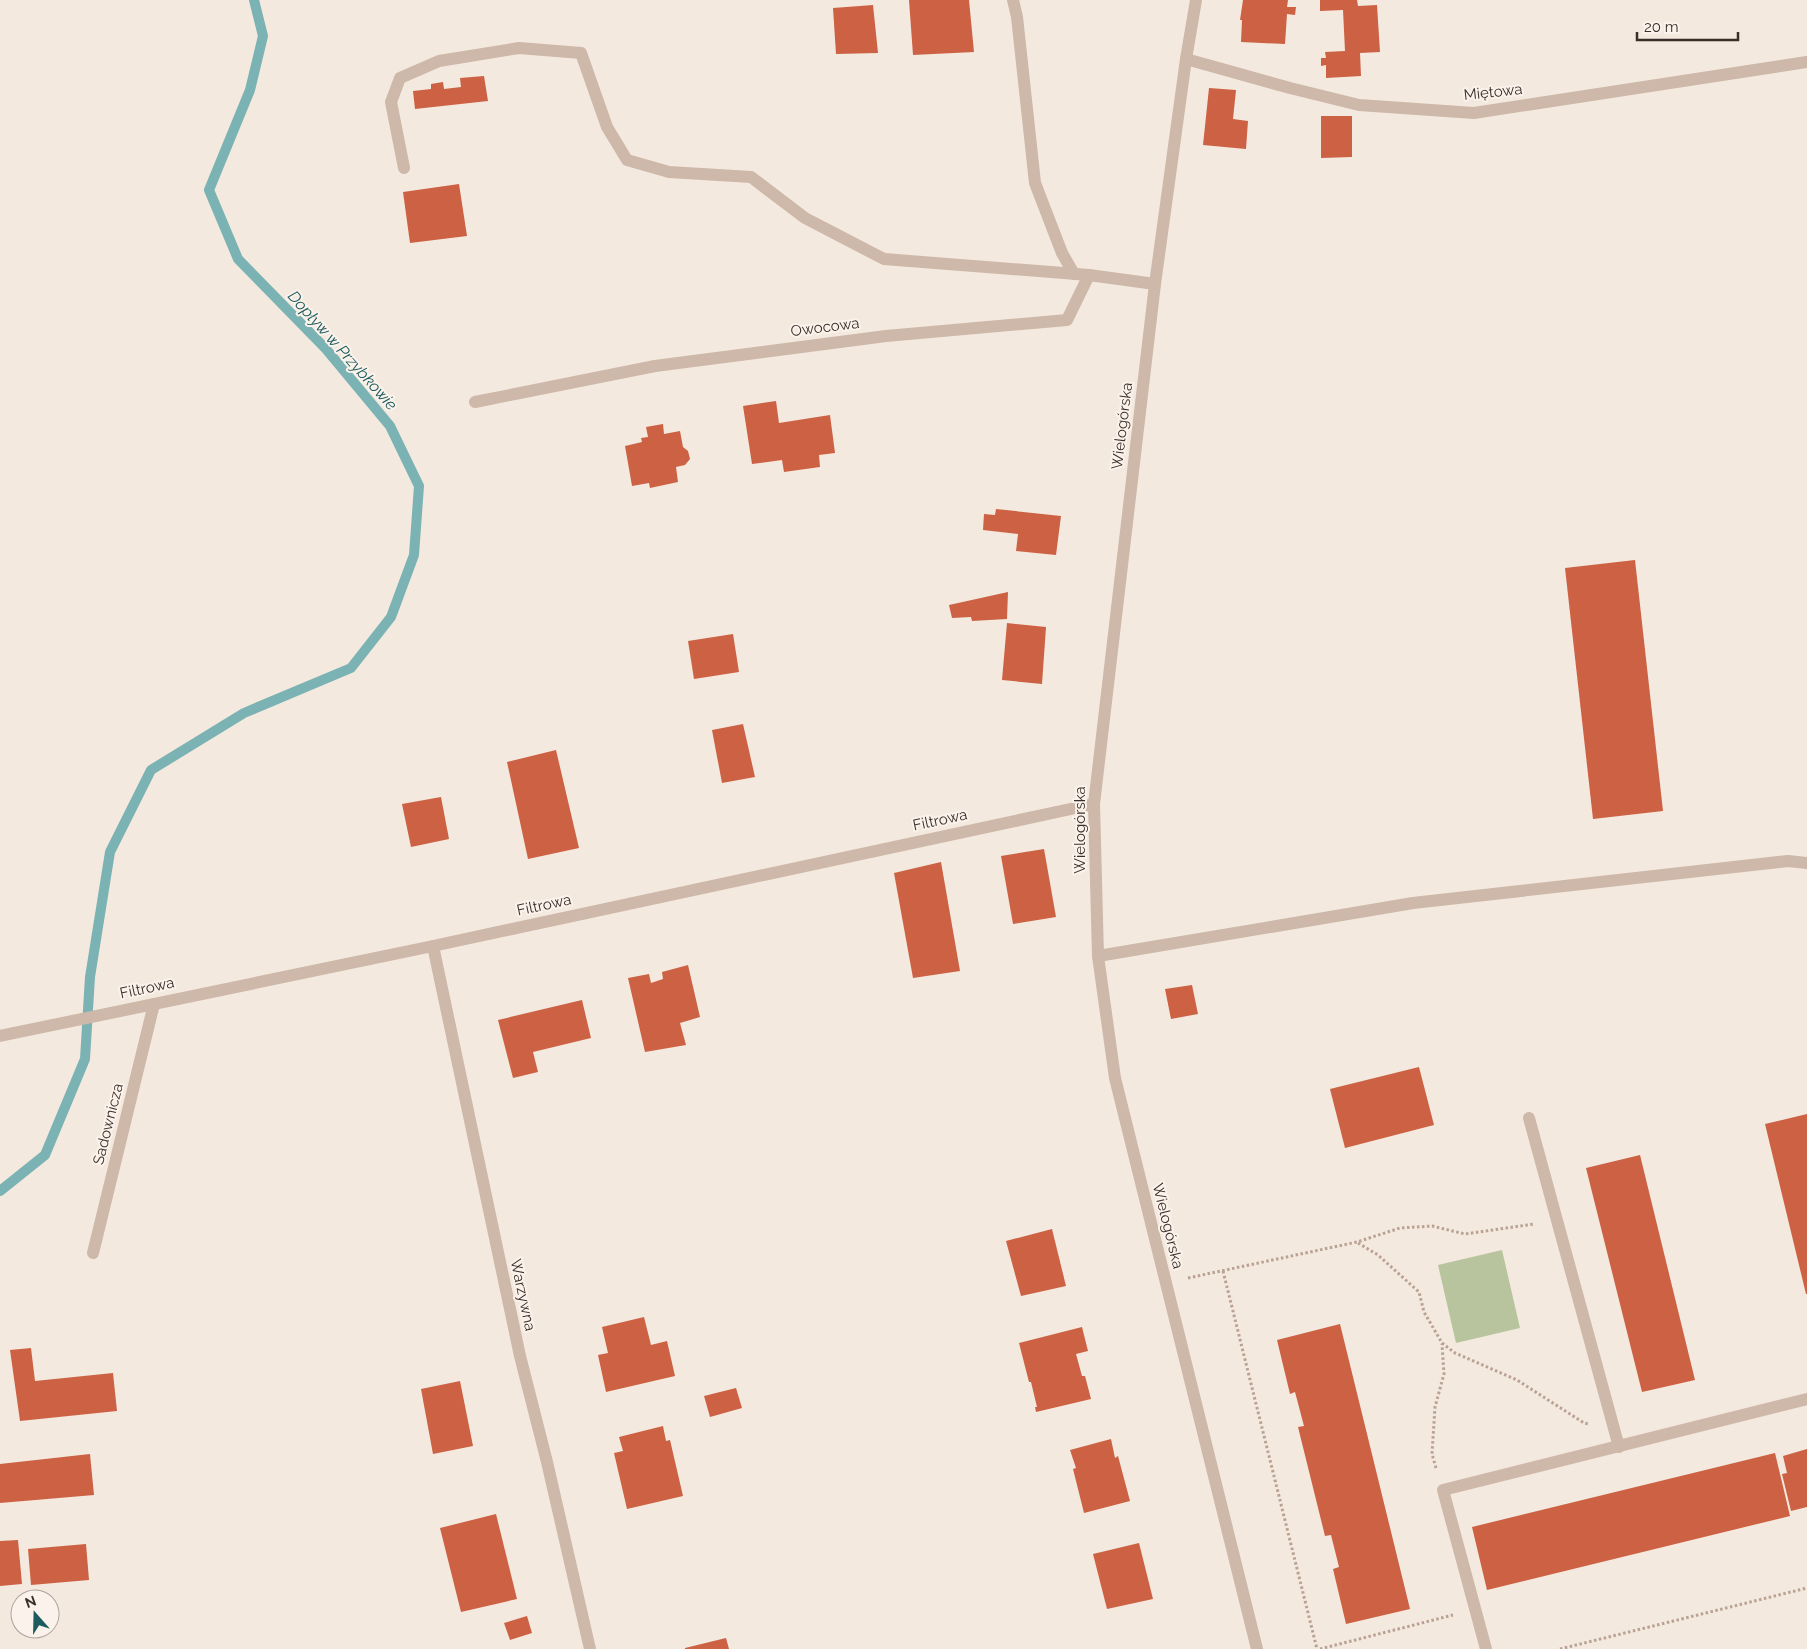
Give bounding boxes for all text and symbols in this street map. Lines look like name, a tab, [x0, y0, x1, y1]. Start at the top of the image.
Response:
scale bar	[1637, 10, 1738, 42]
text: 20 m	[1644, 18, 1679, 36]
street label: Miętowa	[1463, 80, 1523, 104]
water label: Dopływ w Przybkowie	[284, 287, 402, 414]
street label: Owocowa	[790, 314, 860, 340]
street label: Wielogórska	[1108, 381, 1136, 471]
street label: Wielogórska	[1071, 786, 1089, 874]
street label: Filtrowa	[911, 805, 969, 835]
street label: Filtrowa	[515, 890, 573, 920]
street label: Filtrowa	[118, 973, 176, 1003]
street label: Sadownicza	[89, 1081, 127, 1167]
street label: Wielogórska	[1149, 1181, 1187, 1271]
street label: Warzywna	[507, 1257, 539, 1333]
north arrow	[10, 1589, 60, 1639]
text: N	[23, 1592, 38, 1611]

